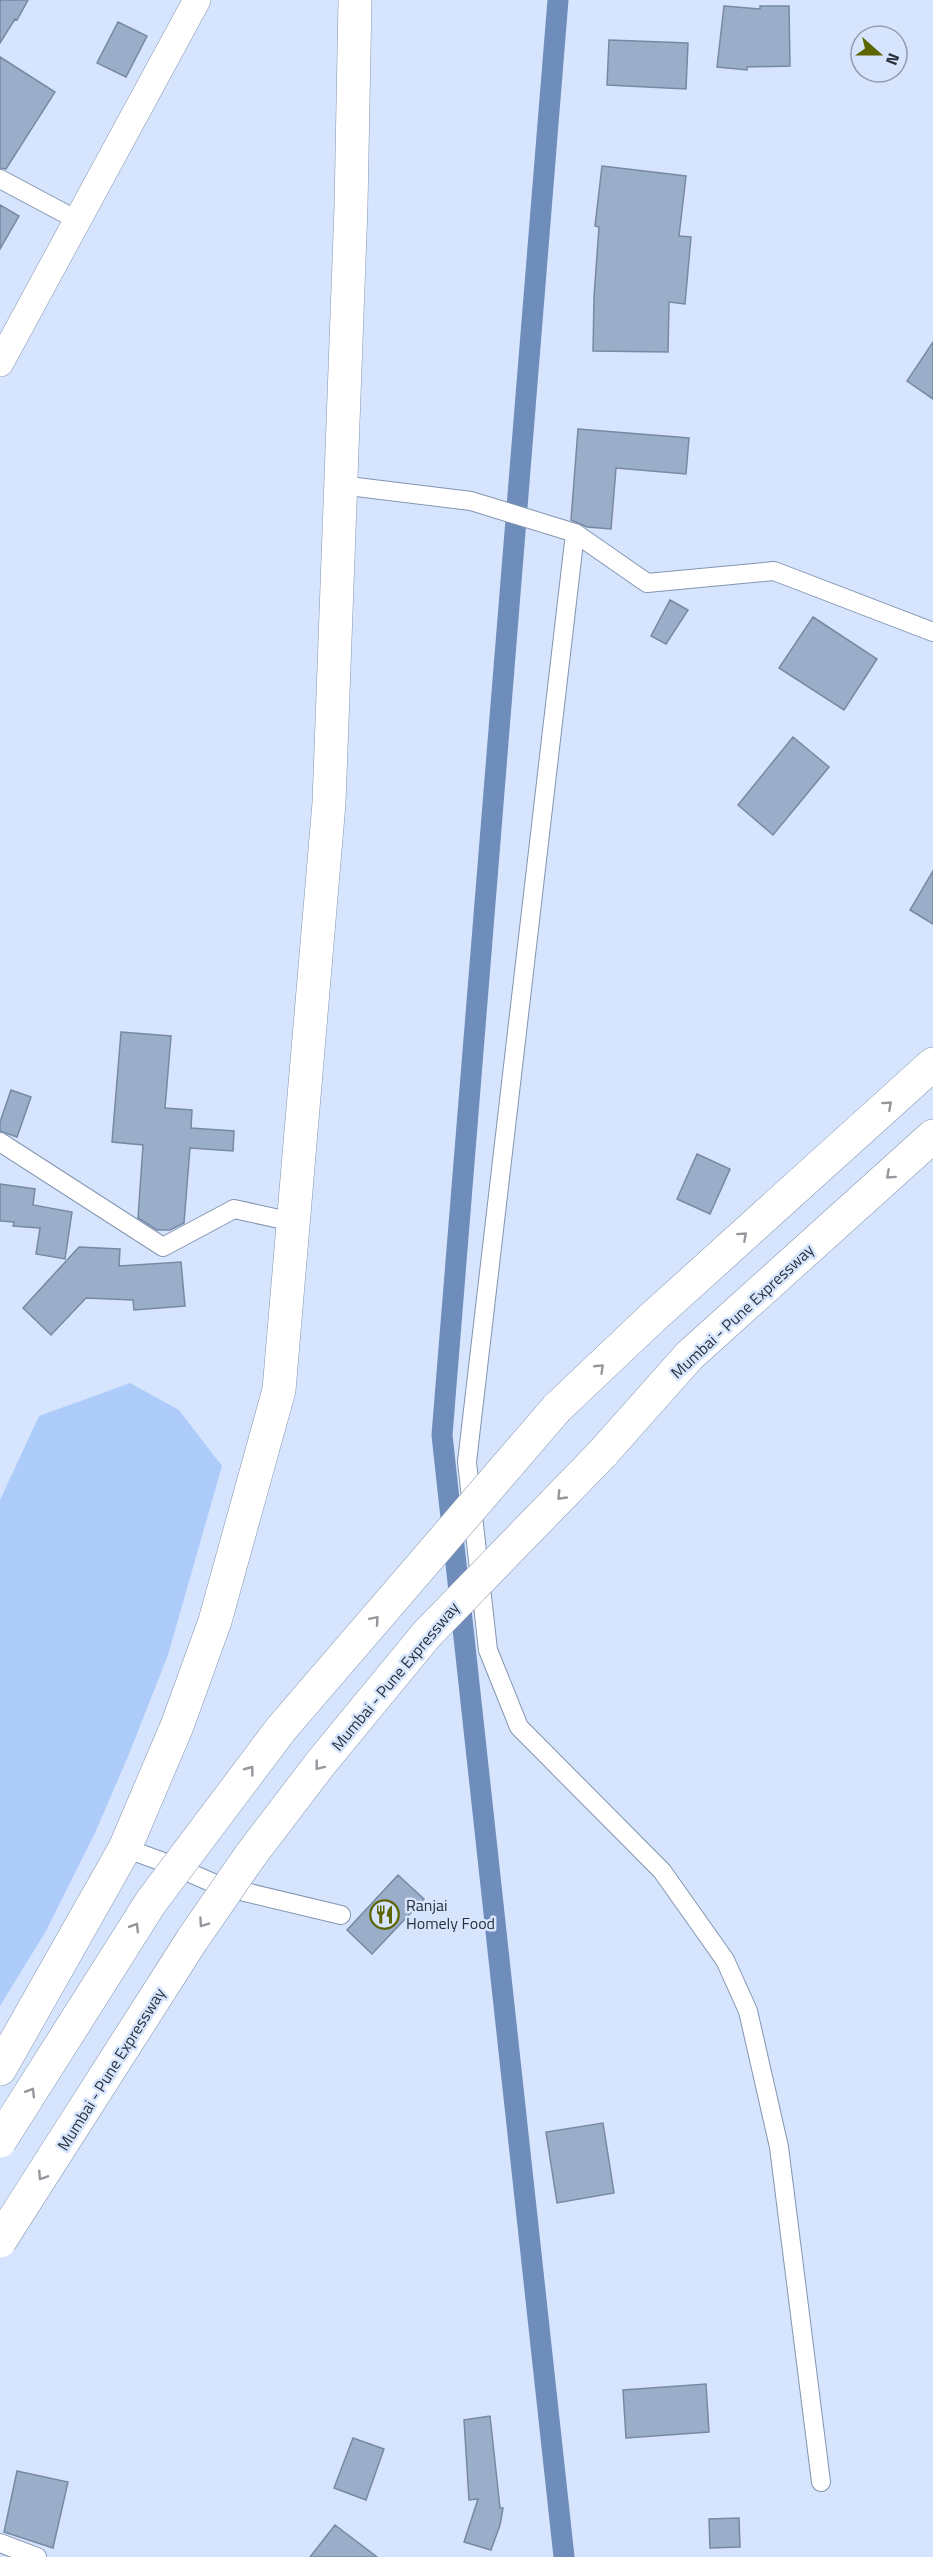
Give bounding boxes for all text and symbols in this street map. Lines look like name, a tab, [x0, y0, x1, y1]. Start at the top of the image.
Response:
north arrow	[849, 24, 909, 84]
text: N	[880, 50, 906, 69]
one-way arrow	[881, 1101, 891, 1112]
one-way arrow	[886, 1168, 896, 1179]
one-way arrow	[736, 1232, 747, 1243]
street label: Mumbai - Pune Expressway	[665, 1238, 819, 1384]
one-way arrow	[592, 1364, 603, 1375]
one-way arrow	[557, 1490, 568, 1500]
street label: Mumbai - Pune Expressway	[325, 1596, 465, 1756]
one-way arrow	[368, 1616, 379, 1627]
one-way arrow	[315, 1760, 326, 1771]
one-way arrow	[243, 1765, 254, 1776]
place label: Ranjai Homely Food	[406, 1893, 495, 1935]
restaurant icon: Ranjai Homely Food	[369, 1898, 401, 1930]
one-way arrow	[200, 1917, 211, 1928]
one-way arrow	[128, 1923, 140, 1933]
street label: Mumbai - Pune Expressway	[51, 1983, 171, 2155]
one-way arrow	[24, 2088, 36, 2098]
one-way arrow	[38, 2169, 49, 2180]

